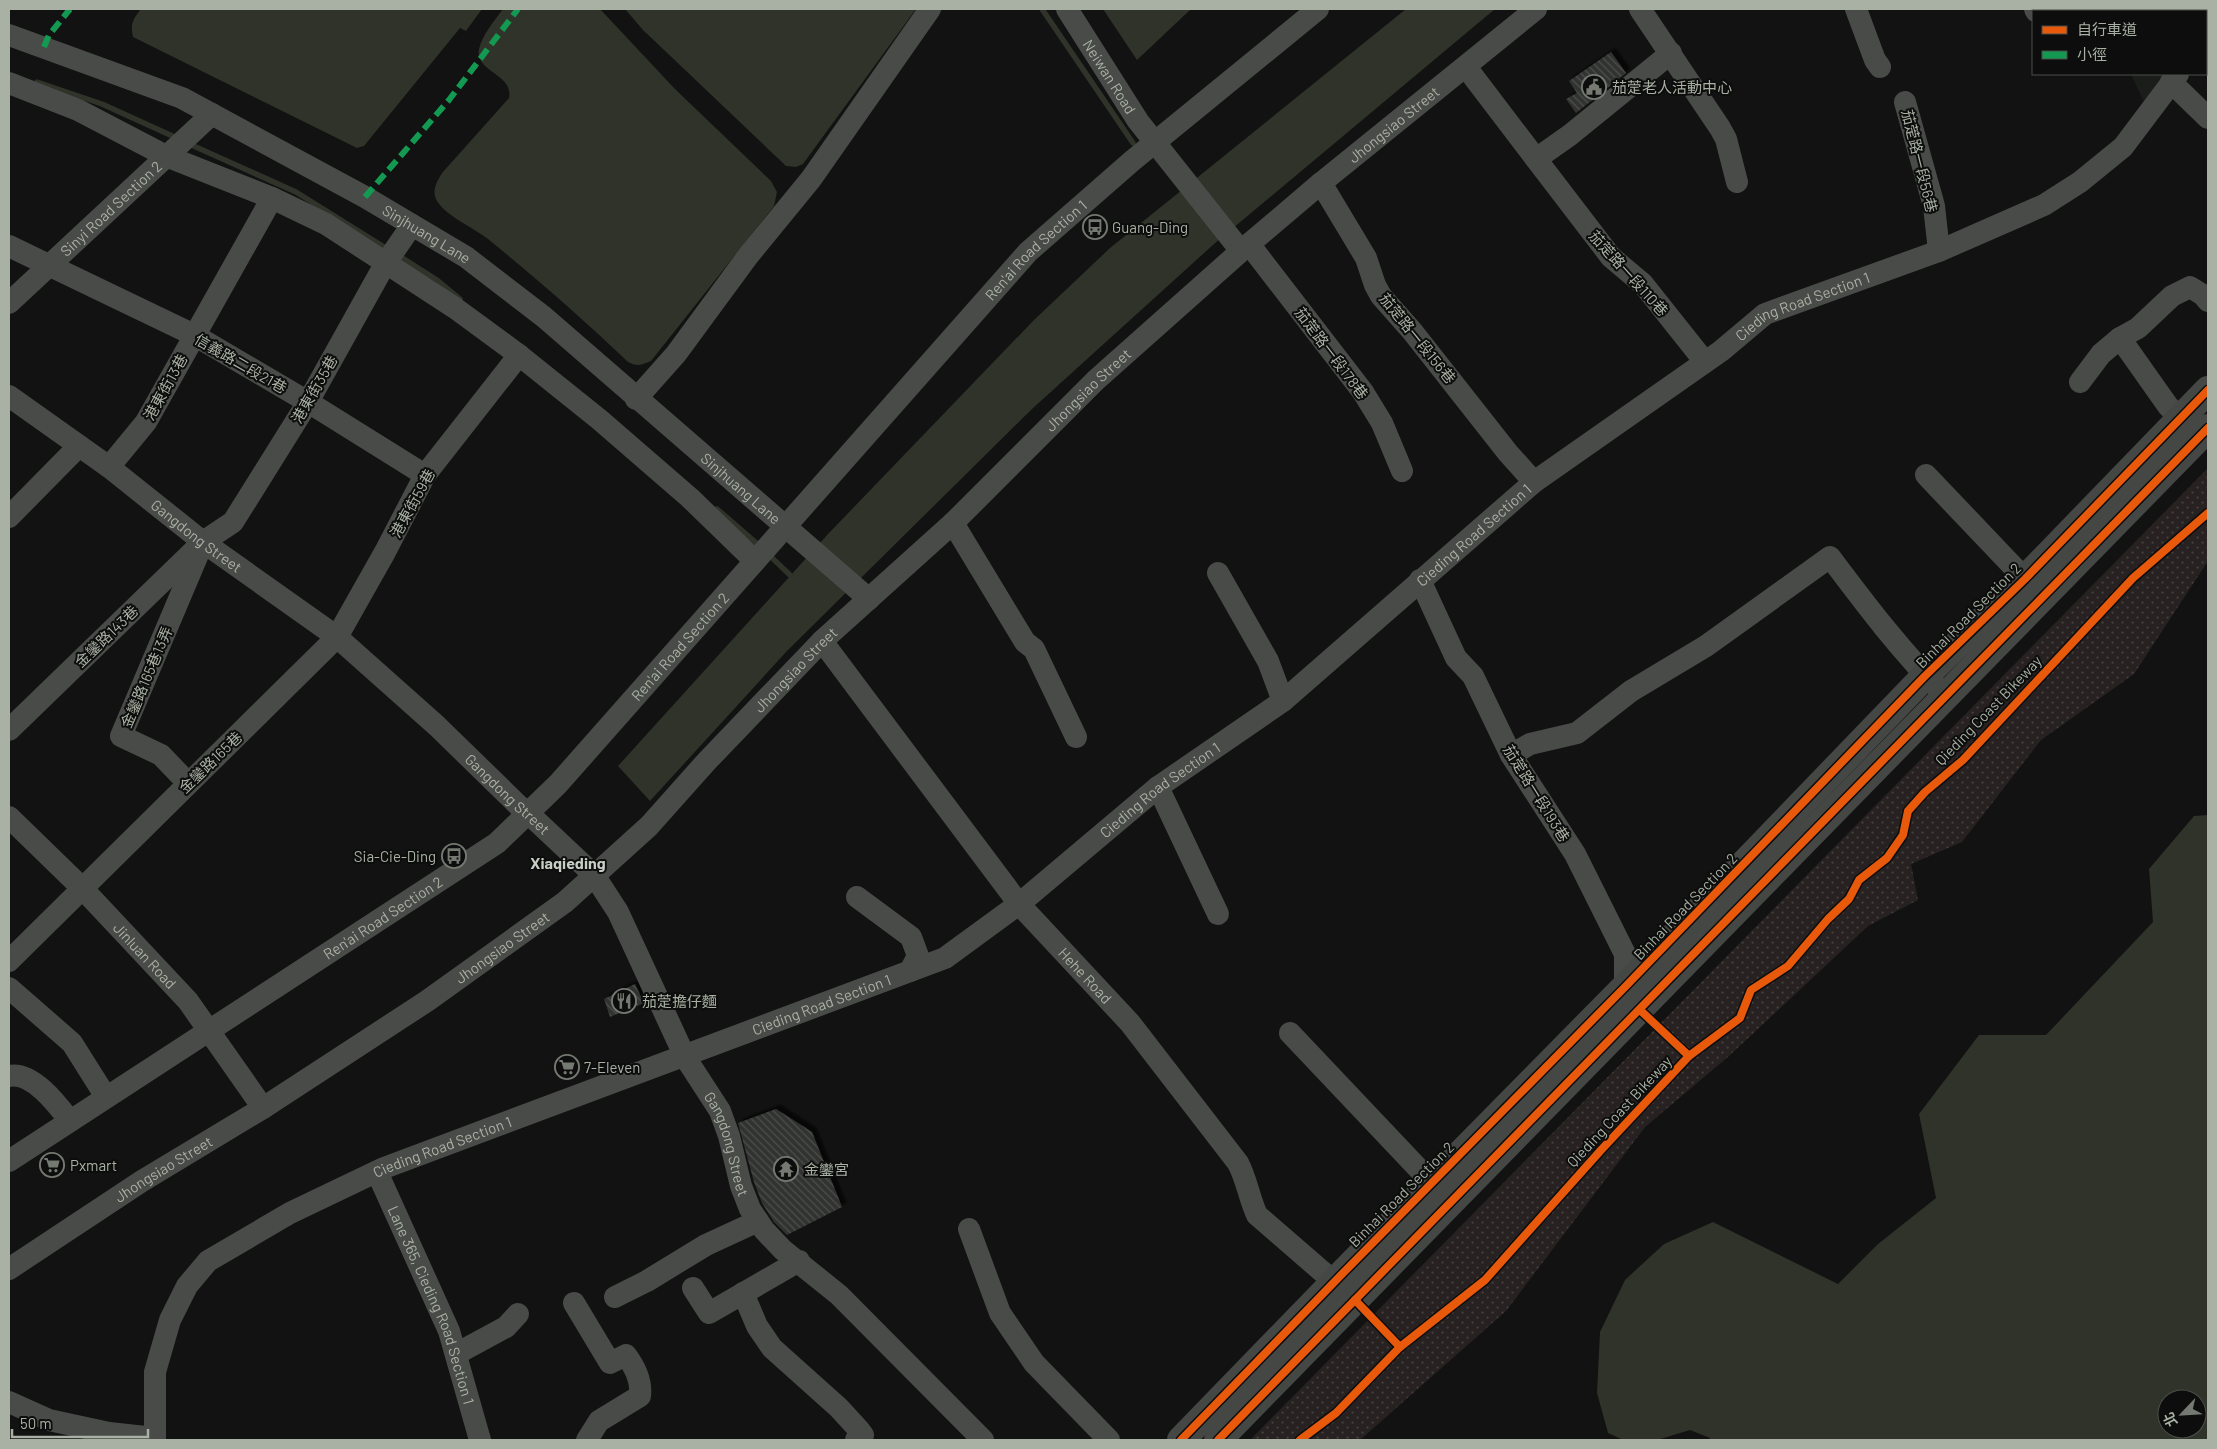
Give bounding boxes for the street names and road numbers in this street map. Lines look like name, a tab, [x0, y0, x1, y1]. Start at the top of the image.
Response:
street label: Neiwan Road	[1080, 36, 1140, 117]
street label: Jhongsiao Street	[1344, 82, 1443, 166]
street label: 茄萣路一段56巷	[1899, 108, 1941, 214]
street label: Sinyi Road Section 2	[56, 157, 165, 260]
street label: Ren'ai Road Section 1	[981, 196, 1090, 304]
street label: Sinjhuang Lane	[379, 201, 475, 267]
street label: 茄萣路一段110巷	[1586, 226, 1672, 320]
street label: Cieding Road Section 1	[1731, 268, 1872, 344]
street label: 茄萣路一段156巷	[1376, 289, 1460, 387]
street label: 茄萣路一段178巷	[1292, 304, 1372, 402]
street label: 信義路二段21巷	[192, 329, 290, 397]
street label: Jhongsiao Street	[1041, 345, 1134, 435]
street label: 港東街13巷	[139, 351, 191, 423]
street label: 港東街35巷	[287, 352, 341, 426]
street label: Sinjhuang Lane	[698, 449, 785, 527]
street label: 港東街59巷	[386, 466, 438, 540]
street label: Cieding Road Section 1	[1412, 480, 1535, 590]
street label: Gangdong Street	[148, 495, 246, 576]
street label: Binhai Road Section 2	[1912, 559, 2024, 671]
street label: Ren'ai Road Section 2	[627, 588, 732, 704]
street label: 金鑾路143巷	[71, 601, 141, 671]
street label: 金鑾路165巷13弄	[116, 623, 176, 731]
street label: Jhongsiao Street	[750, 623, 841, 716]
street label: Qieding Coast Bikeway	[1931, 651, 2045, 769]
street label: 金鑾路165巷	[175, 728, 245, 796]
street label: Cieding Road Section 1	[1096, 738, 1223, 841]
street label: 茄萣路一段193巷	[1500, 741, 1574, 845]
street label: Gangdong Street	[462, 750, 554, 838]
street label: Binhai Road Section 2	[1629, 849, 1741, 963]
street label: Ren'ai Road Section 2	[320, 872, 446, 963]
street label: Jhongsiao Street	[451, 907, 553, 987]
street label: Jinluan Road	[110, 918, 180, 992]
street label: Hehe Road	[1055, 943, 1116, 1007]
street label: Cieding Road Section 1	[749, 970, 893, 1038]
street label: Qieding Coast Bikeway	[1563, 1052, 1675, 1170]
street label: Gangdong Street	[701, 1088, 753, 1199]
street label: Cieding Road Section 1	[370, 1112, 514, 1181]
street label: Jhongsiao Street	[111, 1132, 215, 1206]
street label: Binhai Road Section 2	[1345, 1138, 1457, 1250]
street label: Lane 365, Cieding Road Section 1	[384, 1203, 478, 1406]

